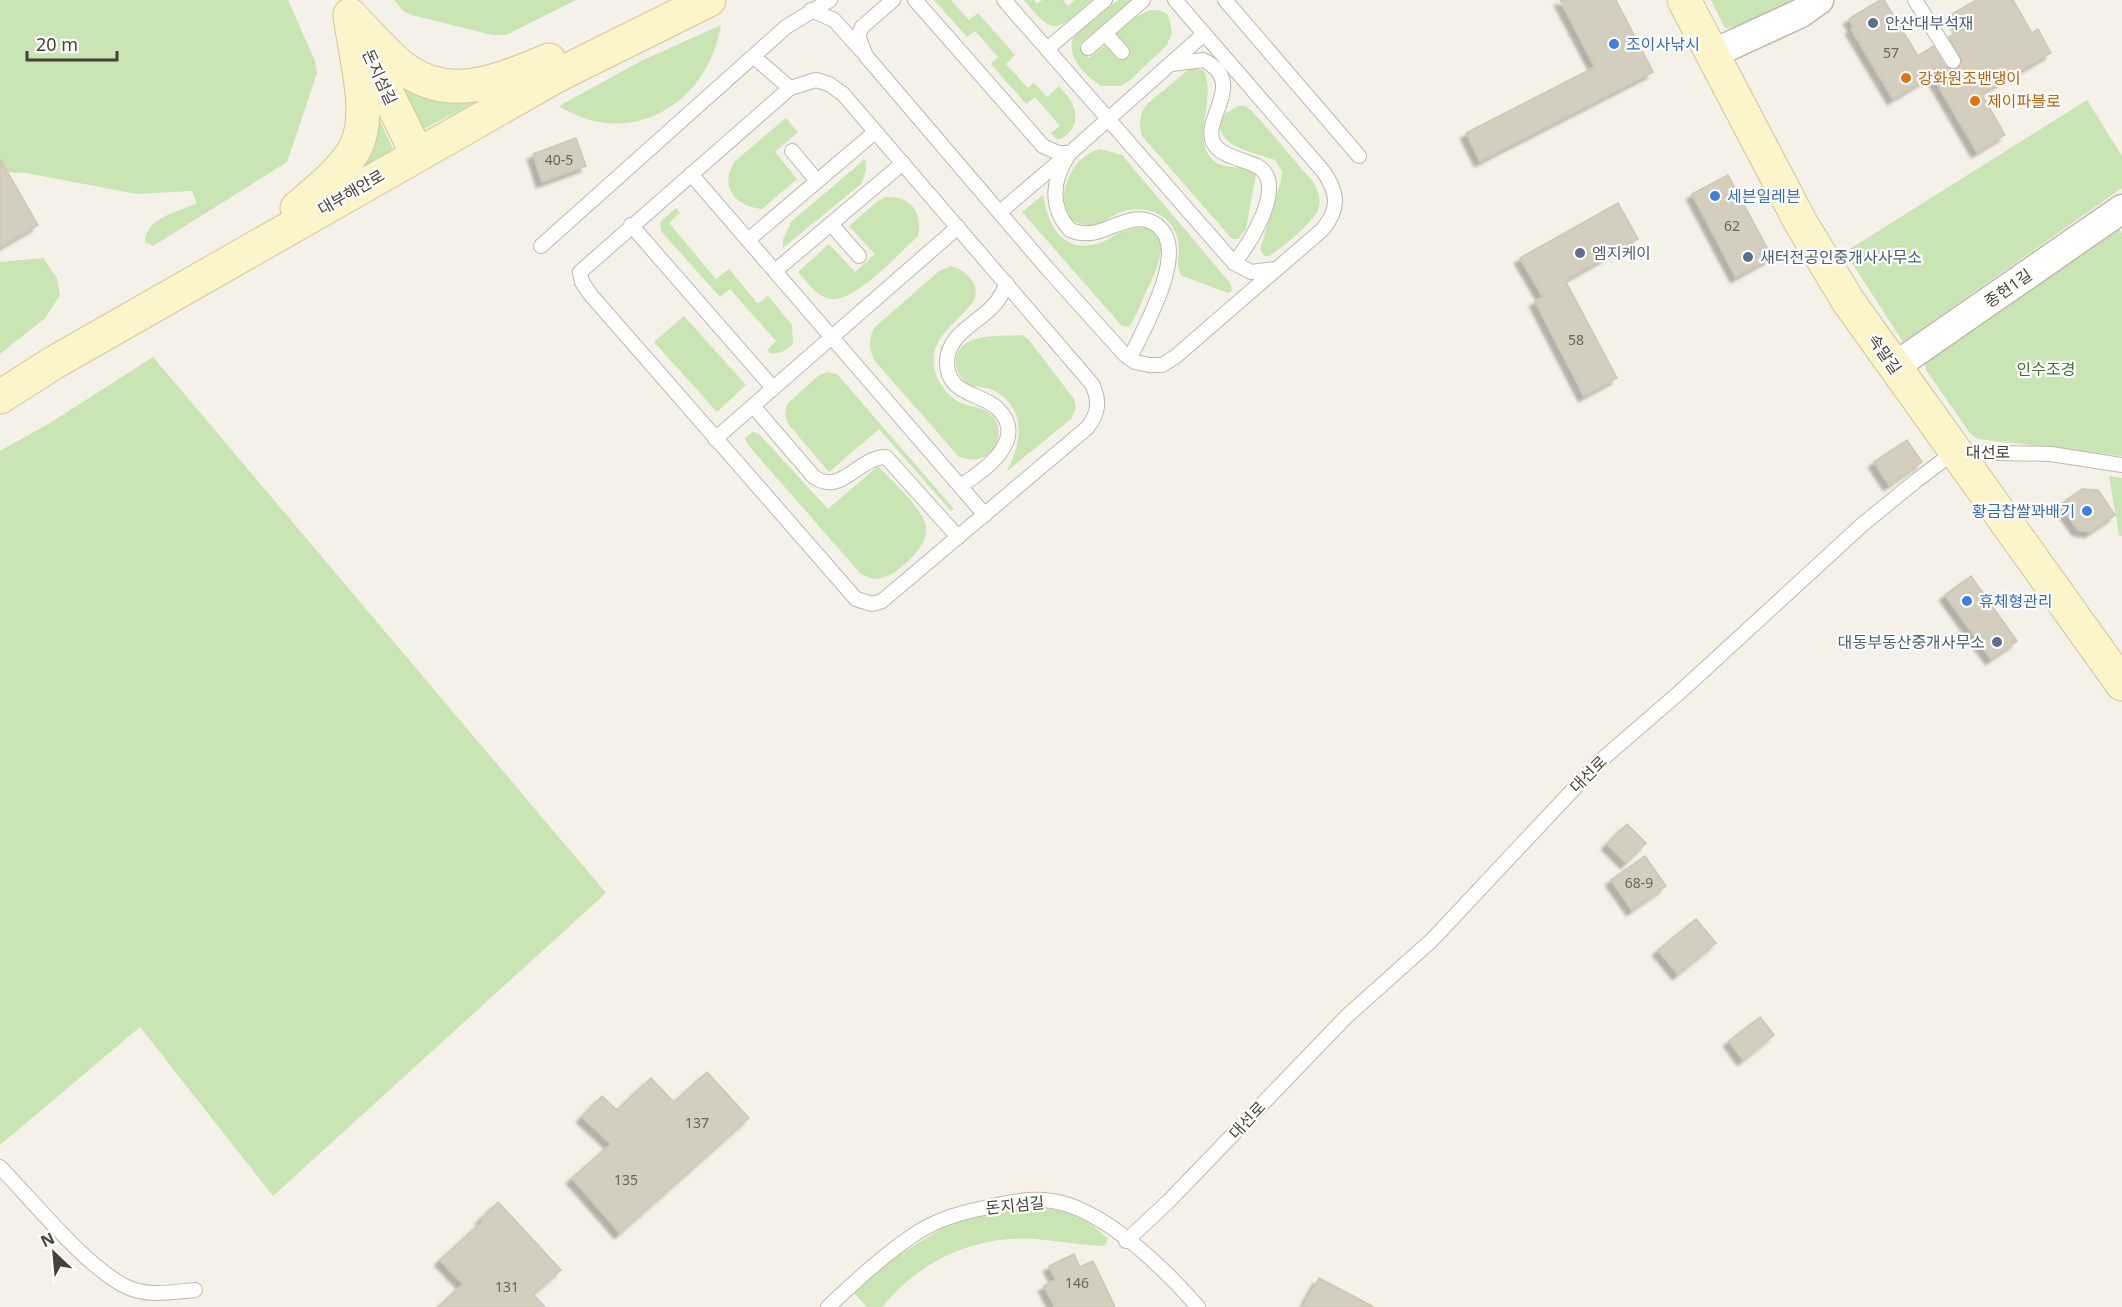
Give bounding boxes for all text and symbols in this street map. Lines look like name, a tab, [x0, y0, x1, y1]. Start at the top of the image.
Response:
place label: 안산대부석재	[1885, 12, 1973, 34]
marker: 안산대부석재	[1866, 16, 1880, 30]
scale bar	[27, 24, 117, 62]
text: 20 m	[36, 32, 78, 56]
place label: 조이사낚시	[1626, 33, 1700, 55]
marker: 조이사낚시	[1607, 37, 1621, 51]
house number: 57	[1883, 43, 1899, 62]
street label: 돈지섬길	[358, 46, 402, 108]
place label: 강화원조밴댕이	[1918, 67, 2021, 89]
marker: 강화원조밴댕이	[1899, 71, 1913, 85]
place label: 제이파블로	[1987, 90, 2061, 112]
marker: 제이파블로	[1968, 94, 1982, 108]
house number: 40-5	[545, 150, 573, 169]
street label: 대부해안로	[314, 164, 389, 220]
place label: 세븐일레븐	[1727, 185, 1801, 207]
marker: 세븐일레븐	[1708, 189, 1722, 203]
house number: 62	[1724, 216, 1740, 235]
place label: 엠지케이	[1592, 242, 1651, 264]
marker: 엠지케이	[1573, 246, 1587, 260]
place label: 새터전공인중개사사무소	[1760, 246, 1922, 268]
marker: 새터전공인중개사사무소	[1741, 250, 1755, 264]
street label: 종현1길	[1980, 264, 2036, 312]
house number: 58	[1568, 330, 1584, 349]
street label: 속말길	[1863, 330, 1907, 378]
park label: 인수조경	[2017, 358, 2075, 380]
street label: 대선로	[1966, 441, 2010, 463]
place label: 황금찹쌀꽈배기	[1972, 500, 2075, 522]
marker: 황금찹쌀꽈배기	[2080, 504, 2094, 518]
place label: 휴체형관리	[1979, 590, 2053, 612]
marker: 휴체형관리	[1960, 594, 1974, 608]
place label: 대동부동산중개사무소	[1838, 631, 1985, 653]
marker: 대동부동산중개사무소	[1990, 635, 2004, 649]
street label: 대선로	[1565, 750, 1612, 797]
house number: 68-9	[1625, 873, 1653, 892]
street label: 대선로	[1224, 1096, 1270, 1144]
house number: 137	[685, 1113, 709, 1132]
house number: 135	[614, 1170, 638, 1189]
street label: 돈지섬길	[985, 1191, 1045, 1219]
north arrow	[24, 1223, 84, 1283]
text: N	[37, 1227, 58, 1252]
house number: 146	[1065, 1273, 1089, 1292]
house number: 131	[495, 1277, 519, 1296]

